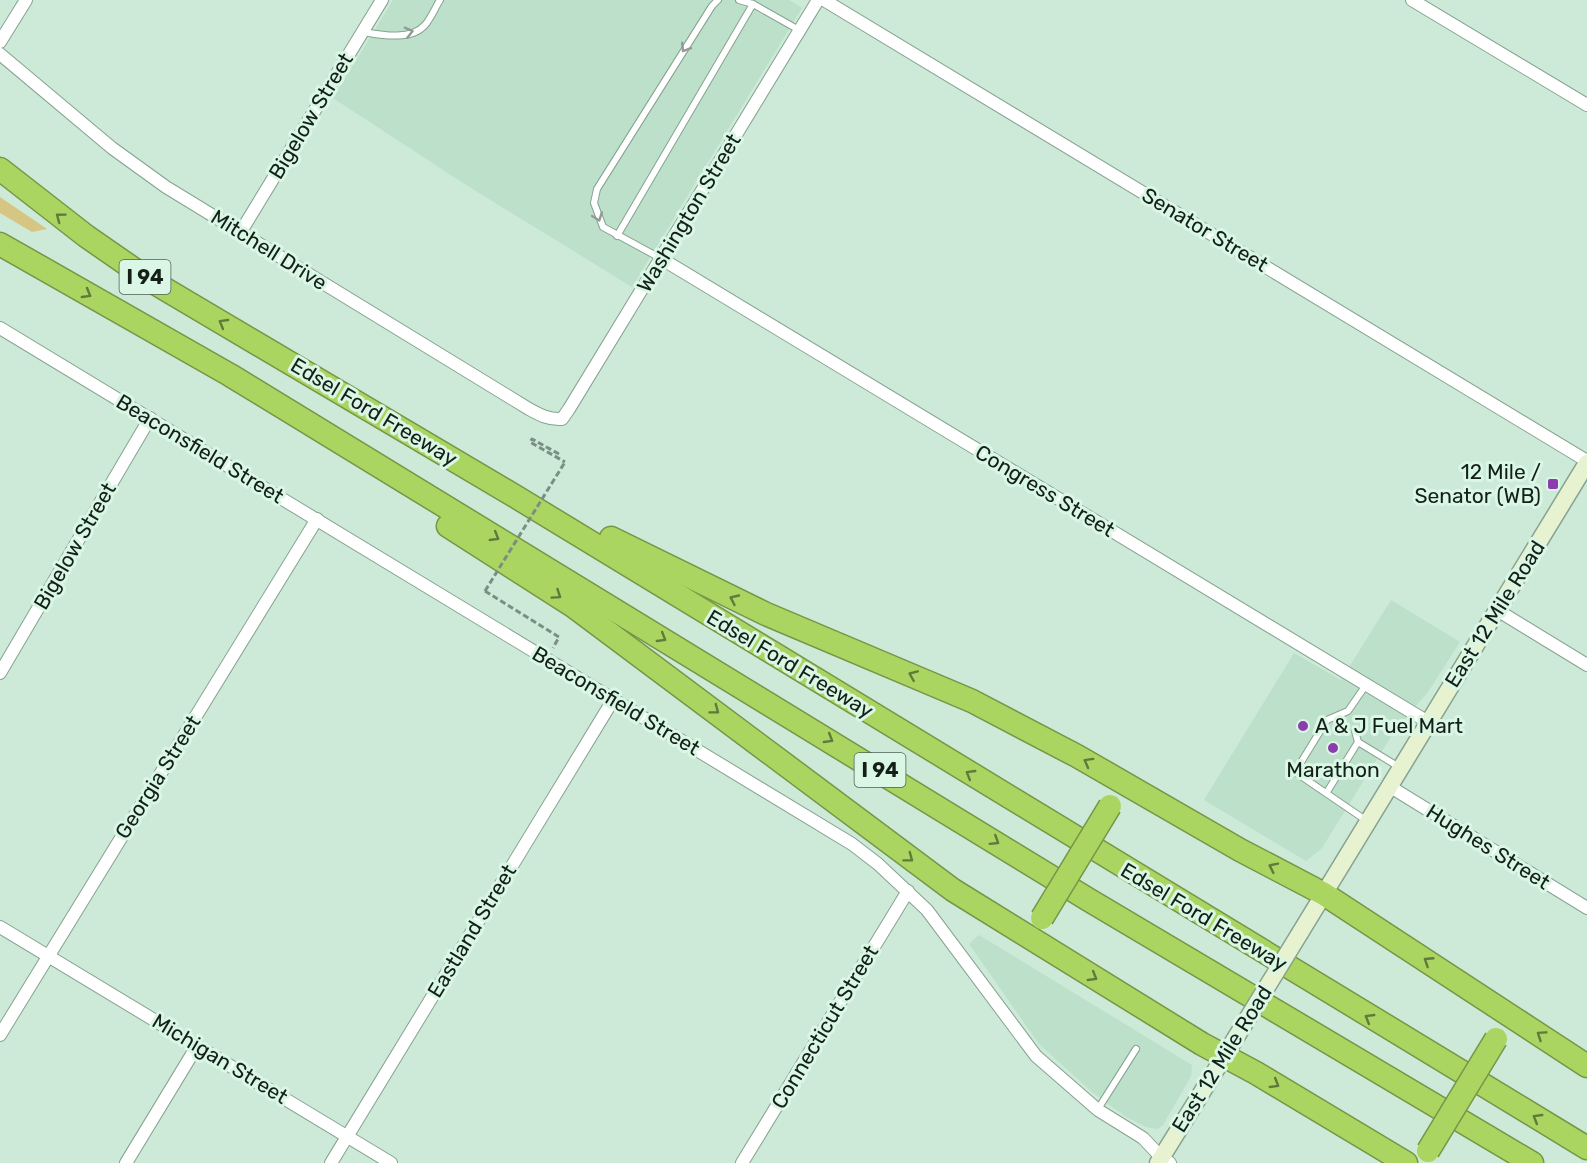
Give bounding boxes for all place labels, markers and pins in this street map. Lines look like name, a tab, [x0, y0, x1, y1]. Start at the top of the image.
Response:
place label: 12 Mile / Senator (WB)	[1415, 459, 1541, 508]
marker: 12 Mile / Senator (WB)	[1546, 477, 1560, 491]
place label: A & J Fuel Mart	[1315, 713, 1463, 738]
marker: A & J Fuel Mart	[1296, 719, 1310, 733]
marker: Marathon	[1326, 741, 1340, 755]
place label: Marathon	[1286, 757, 1380, 782]

